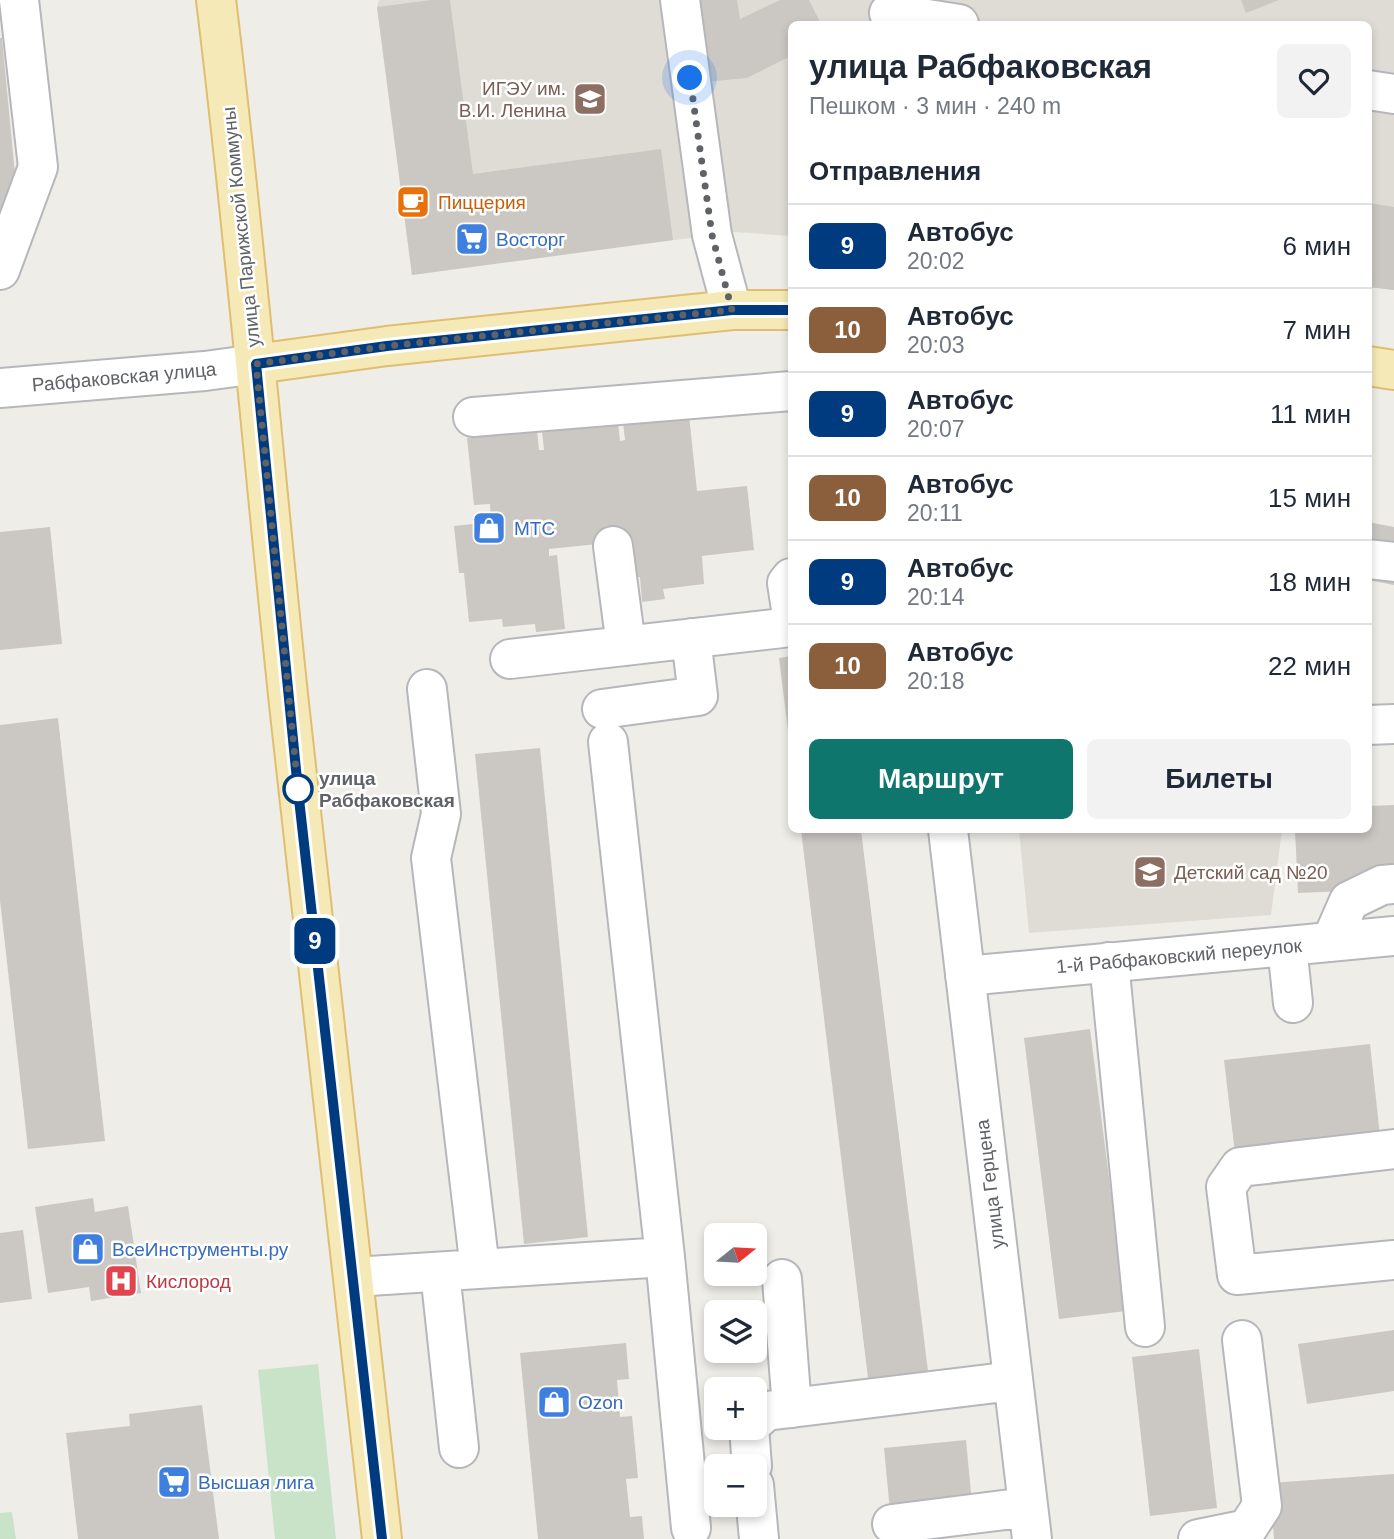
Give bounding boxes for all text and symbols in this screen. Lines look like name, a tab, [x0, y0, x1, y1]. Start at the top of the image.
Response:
button: heart	[1277, 44, 1351, 118]
text: улица Рабфаковская	[809, 48, 1152, 85]
your location	[672, 60, 707, 95]
place label: ИГЭУ им. В.И. Ленина	[459, 78, 566, 121]
school or university icon: ИГЭУ им. В.И. Ленина	[571, 80, 609, 118]
text: Пешком · 3 мин · 240 m	[809, 93, 1061, 119]
street label: улица Парижской Коммуны	[218, 106, 264, 348]
text: Отправления	[809, 156, 981, 186]
cafe icon: Пиццерия	[394, 183, 432, 221]
place label: Пиццерия	[438, 192, 526, 213]
text: Автобус	[907, 217, 1014, 247]
supermarket icon: Восторг	[453, 220, 491, 258]
place label: Восторг	[496, 229, 565, 250]
text: 6 мин	[1283, 231, 1351, 261]
text: 9	[841, 232, 854, 259]
text: 20:02	[907, 248, 965, 274]
text: Автобус	[907, 301, 1014, 331]
text: 7 мин	[1283, 315, 1351, 345]
text: 10	[834, 316, 861, 343]
text: 20:03	[907, 332, 965, 358]
street label: Рабфаковская улица	[31, 358, 218, 396]
text: Автобус	[907, 385, 1014, 415]
text: 11 мин	[1270, 399, 1351, 429]
text: 9	[841, 400, 854, 427]
text: 20:07	[907, 416, 965, 442]
text: Автобус	[907, 469, 1014, 499]
text: 15 мин	[1268, 483, 1351, 513]
text: 10	[834, 484, 861, 511]
text: 20:11	[907, 500, 963, 526]
shop icon: МТС	[470, 509, 508, 547]
place label: МТС	[514, 518, 555, 539]
text: Автобус	[907, 553, 1014, 583]
text: 18 мин	[1268, 567, 1351, 597]
text: 9	[841, 568, 854, 595]
text: 20:14	[907, 584, 965, 610]
text: Автобус	[907, 637, 1014, 667]
text: 22 мин	[1268, 651, 1351, 681]
text: 10	[834, 652, 861, 679]
text: 20:18	[907, 668, 965, 694]
button: Маршрут	[809, 739, 1073, 819]
button: Билеты	[1087, 739, 1351, 819]
place label: улица Рабфаковская	[319, 768, 455, 811]
marker: улица Рабфаковская	[283, 774, 313, 804]
school or university icon: Детский сад №20	[1131, 853, 1169, 891]
place label: Детский сад №20	[1174, 862, 1328, 883]
line badge: 9	[292, 918, 338, 964]
text: 9	[308, 927, 322, 954]
street label: 1-й Рабфаковский переулок	[1055, 935, 1303, 977]
street label: улица Герцена	[972, 1118, 1008, 1250]
north arrow	[704, 1223, 766, 1286]
map controls	[704, 1223, 767, 1517]
shop icon: ВсеИнструменты.ру	[69, 1230, 107, 1268]
place label: ВсеИнструменты.ру	[112, 1239, 289, 1260]
hospital icon: Кислород	[102, 1262, 140, 1300]
place label: Кислород	[146, 1271, 231, 1292]
button: layers	[704, 1300, 767, 1363]
button: +	[704, 1377, 767, 1440]
shop icon: Ozon	[535, 1383, 573, 1421]
place label: Ozon	[578, 1392, 623, 1413]
button: −	[704, 1454, 767, 1517]
supermarket icon: Высшая лига	[155, 1463, 193, 1501]
place label: Высшая лига	[198, 1472, 314, 1493]

